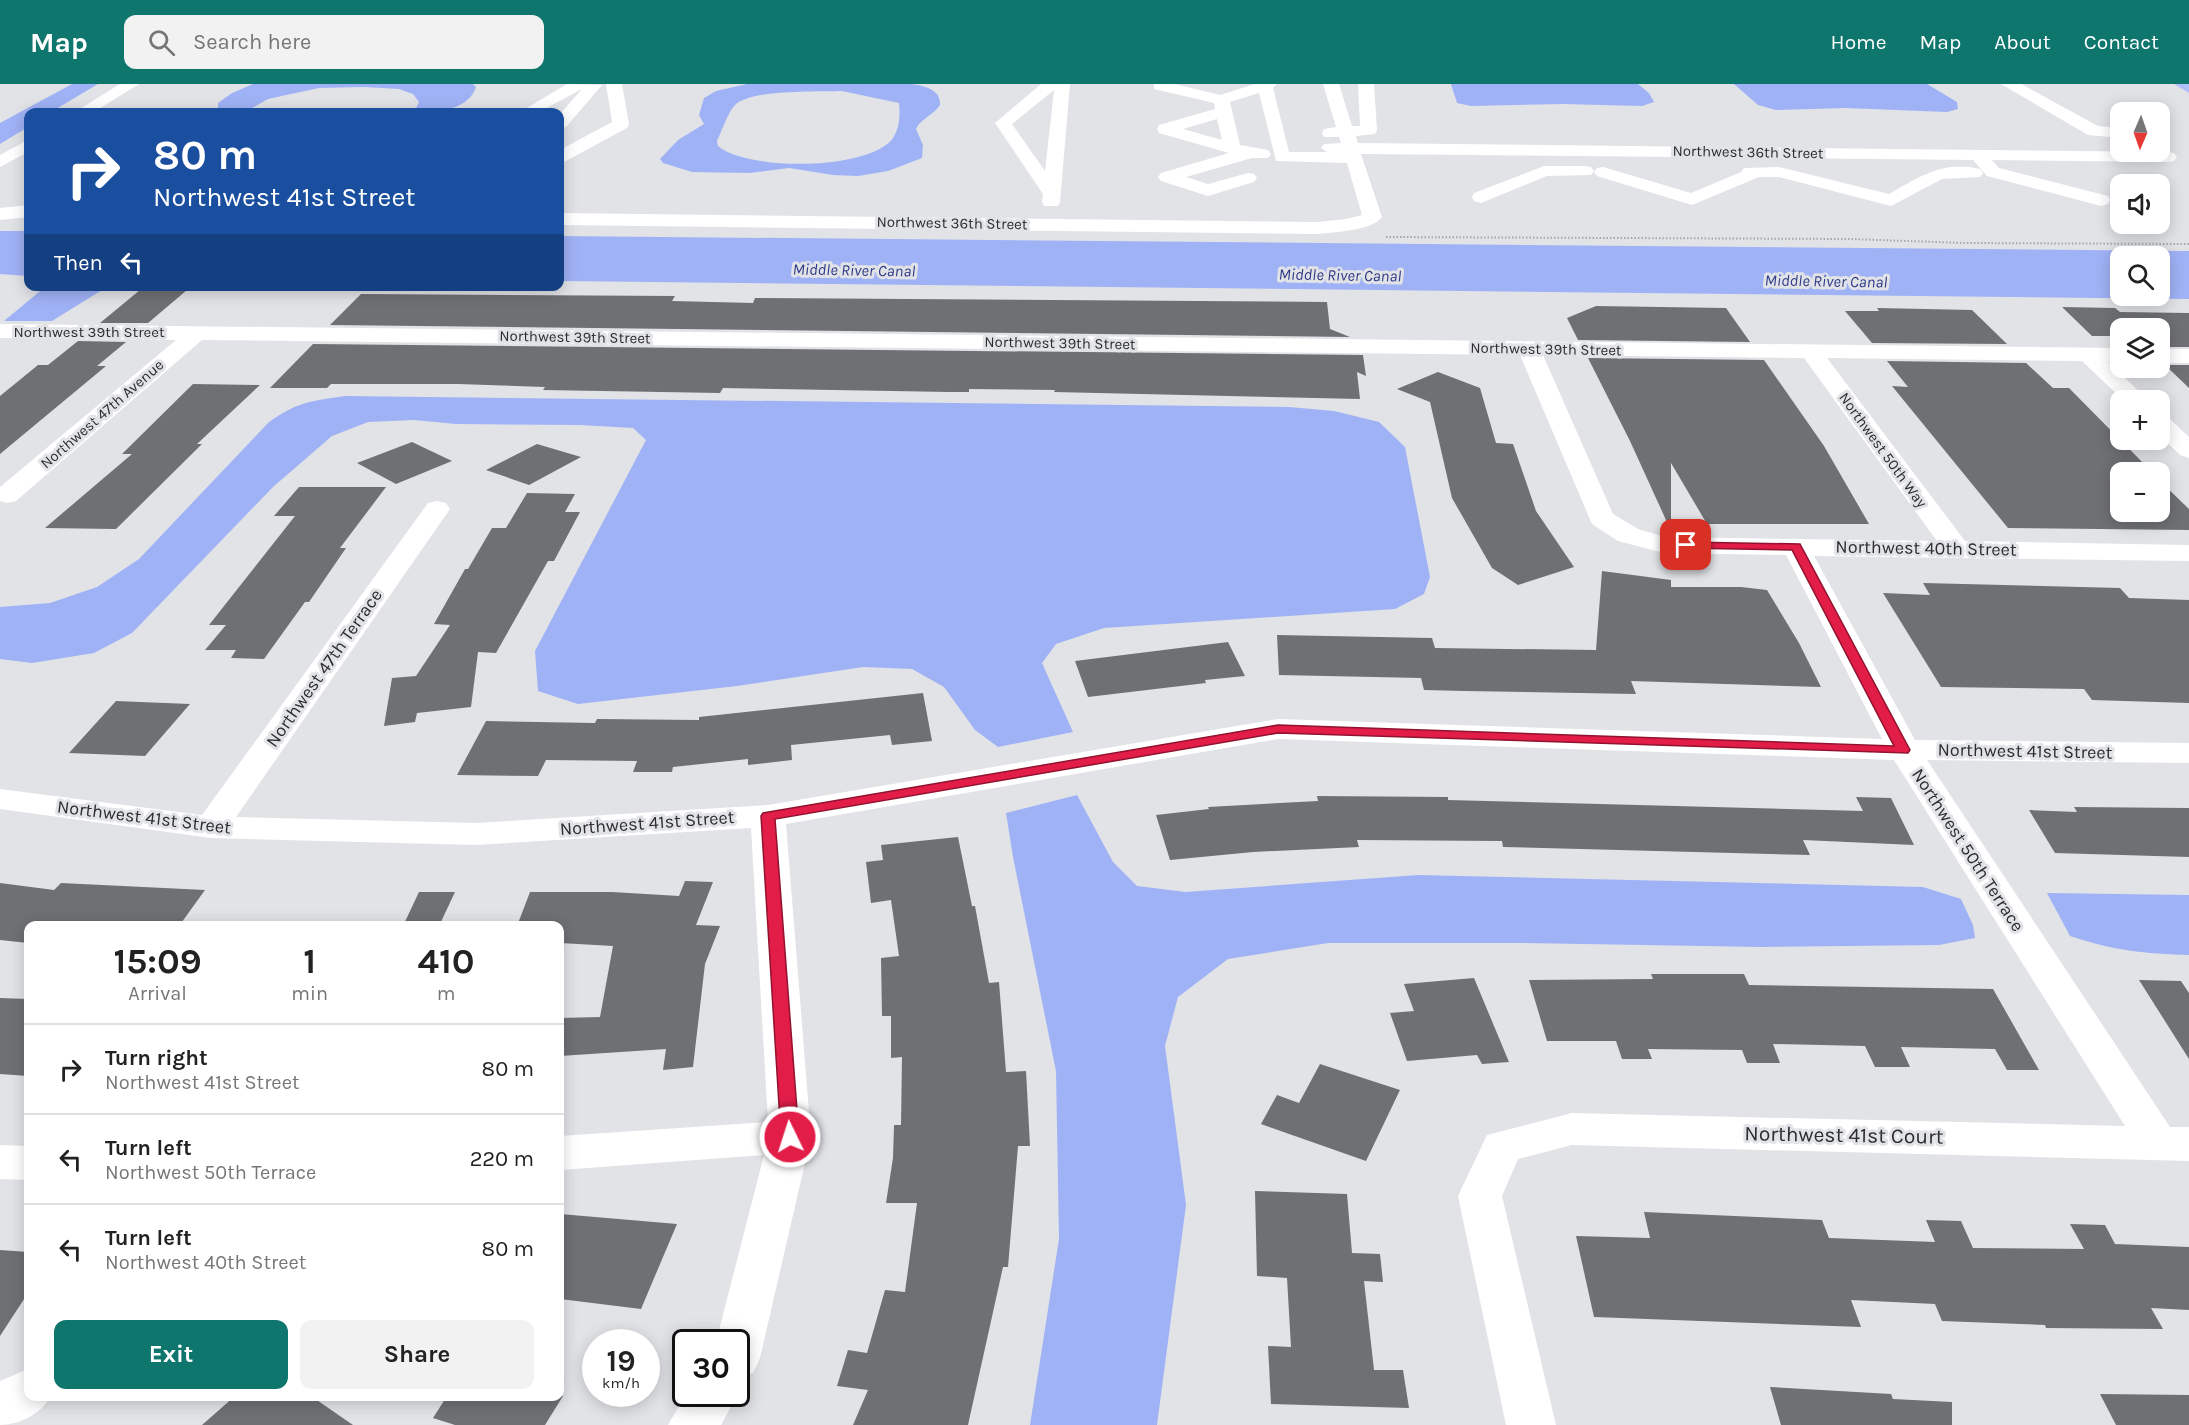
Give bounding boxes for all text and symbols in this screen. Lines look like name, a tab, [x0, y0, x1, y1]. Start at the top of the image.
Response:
search box	[124, 15, 544, 69]
text: Map	[30, 26, 88, 59]
icon: search	[145, 26, 178, 59]
text: Search here	[193, 29, 311, 55]
text: Home	[1831, 30, 1887, 54]
text: Map	[1920, 30, 1961, 54]
text: About	[1994, 30, 2051, 54]
text: Contact	[2084, 30, 2159, 54]
north arrow	[2110, 102, 2170, 162]
map controls	[2110, 102, 2170, 522]
text: 80 m	[153, 130, 257, 180]
icon: right	[54, 132, 132, 210]
street label: Northwest 36th Street	[1672, 142, 1824, 162]
button: sound	[2110, 174, 2170, 234]
text: Northwest 41st Street	[153, 181, 415, 213]
street label: Northwest 36th Street	[876, 213, 1028, 233]
icon: left	[115, 246, 148, 279]
button: search	[2110, 246, 2170, 306]
text: Then	[54, 250, 103, 276]
water label: Middle River Canal	[792, 259, 916, 281]
water label: Middle River Canal	[1278, 264, 1402, 286]
water label: Middle River Canal	[1764, 270, 1888, 292]
button: layers	[2110, 318, 2170, 378]
street label: Northwest 39th Street	[13, 323, 165, 341]
street label: Northwest 39th Street	[499, 327, 651, 347]
street label: Northwest 39th Street	[984, 333, 1136, 353]
street label: Northwest 39th Street	[1470, 339, 1622, 359]
street label: Northwest 47th Avenue	[37, 356, 167, 472]
street label: Northwest 50th Way	[1835, 389, 1931, 511]
button: +	[2110, 390, 2170, 450]
button: −	[2110, 462, 2170, 522]
pin	[1660, 519, 1711, 570]
icon: arrive	[1669, 528, 1702, 561]
street label: Northwest 40th Street	[1835, 535, 2017, 561]
street label: Northwest 47th Terrace	[261, 585, 387, 751]
street label: Northwest 41st Street	[1937, 738, 2113, 764]
street label: Northwest 50th Terrace	[1907, 764, 2029, 936]
street label: Northwest 41st Street	[56, 795, 232, 839]
street label: Northwest 41st Street	[559, 806, 735, 840]
text: 15:09	[114, 940, 202, 982]
text: 1	[303, 940, 316, 982]
text: 410	[417, 940, 475, 982]
text: Arrival	[128, 982, 187, 1005]
text: min	[291, 982, 328, 1005]
text: m	[437, 982, 455, 1005]
text: Turn right	[105, 1045, 208, 1071]
icon: right	[54, 1053, 87, 1086]
text: 80 m	[482, 1056, 534, 1082]
text: Northwest 41st Street	[105, 1071, 299, 1094]
position arrow	[758, 1105, 822, 1169]
street label: Northwest 41st Court	[1744, 1121, 1944, 1149]
text: Turn left	[105, 1135, 192, 1161]
icon: left	[54, 1143, 87, 1176]
text: 220 m	[470, 1146, 534, 1172]
text: Northwest 50th Terrace	[105, 1161, 316, 1184]
text: Turn left	[105, 1225, 192, 1251]
icon: left	[54, 1233, 87, 1266]
text: 80 m	[482, 1236, 534, 1262]
text: Northwest 40th Street	[105, 1251, 306, 1274]
button: Exit	[54, 1320, 288, 1389]
button: Share	[300, 1320, 534, 1389]
speed limit sign: 30	[672, 1329, 750, 1407]
text: 19	[606, 1343, 635, 1379]
text: km/h	[602, 1374, 640, 1392]

